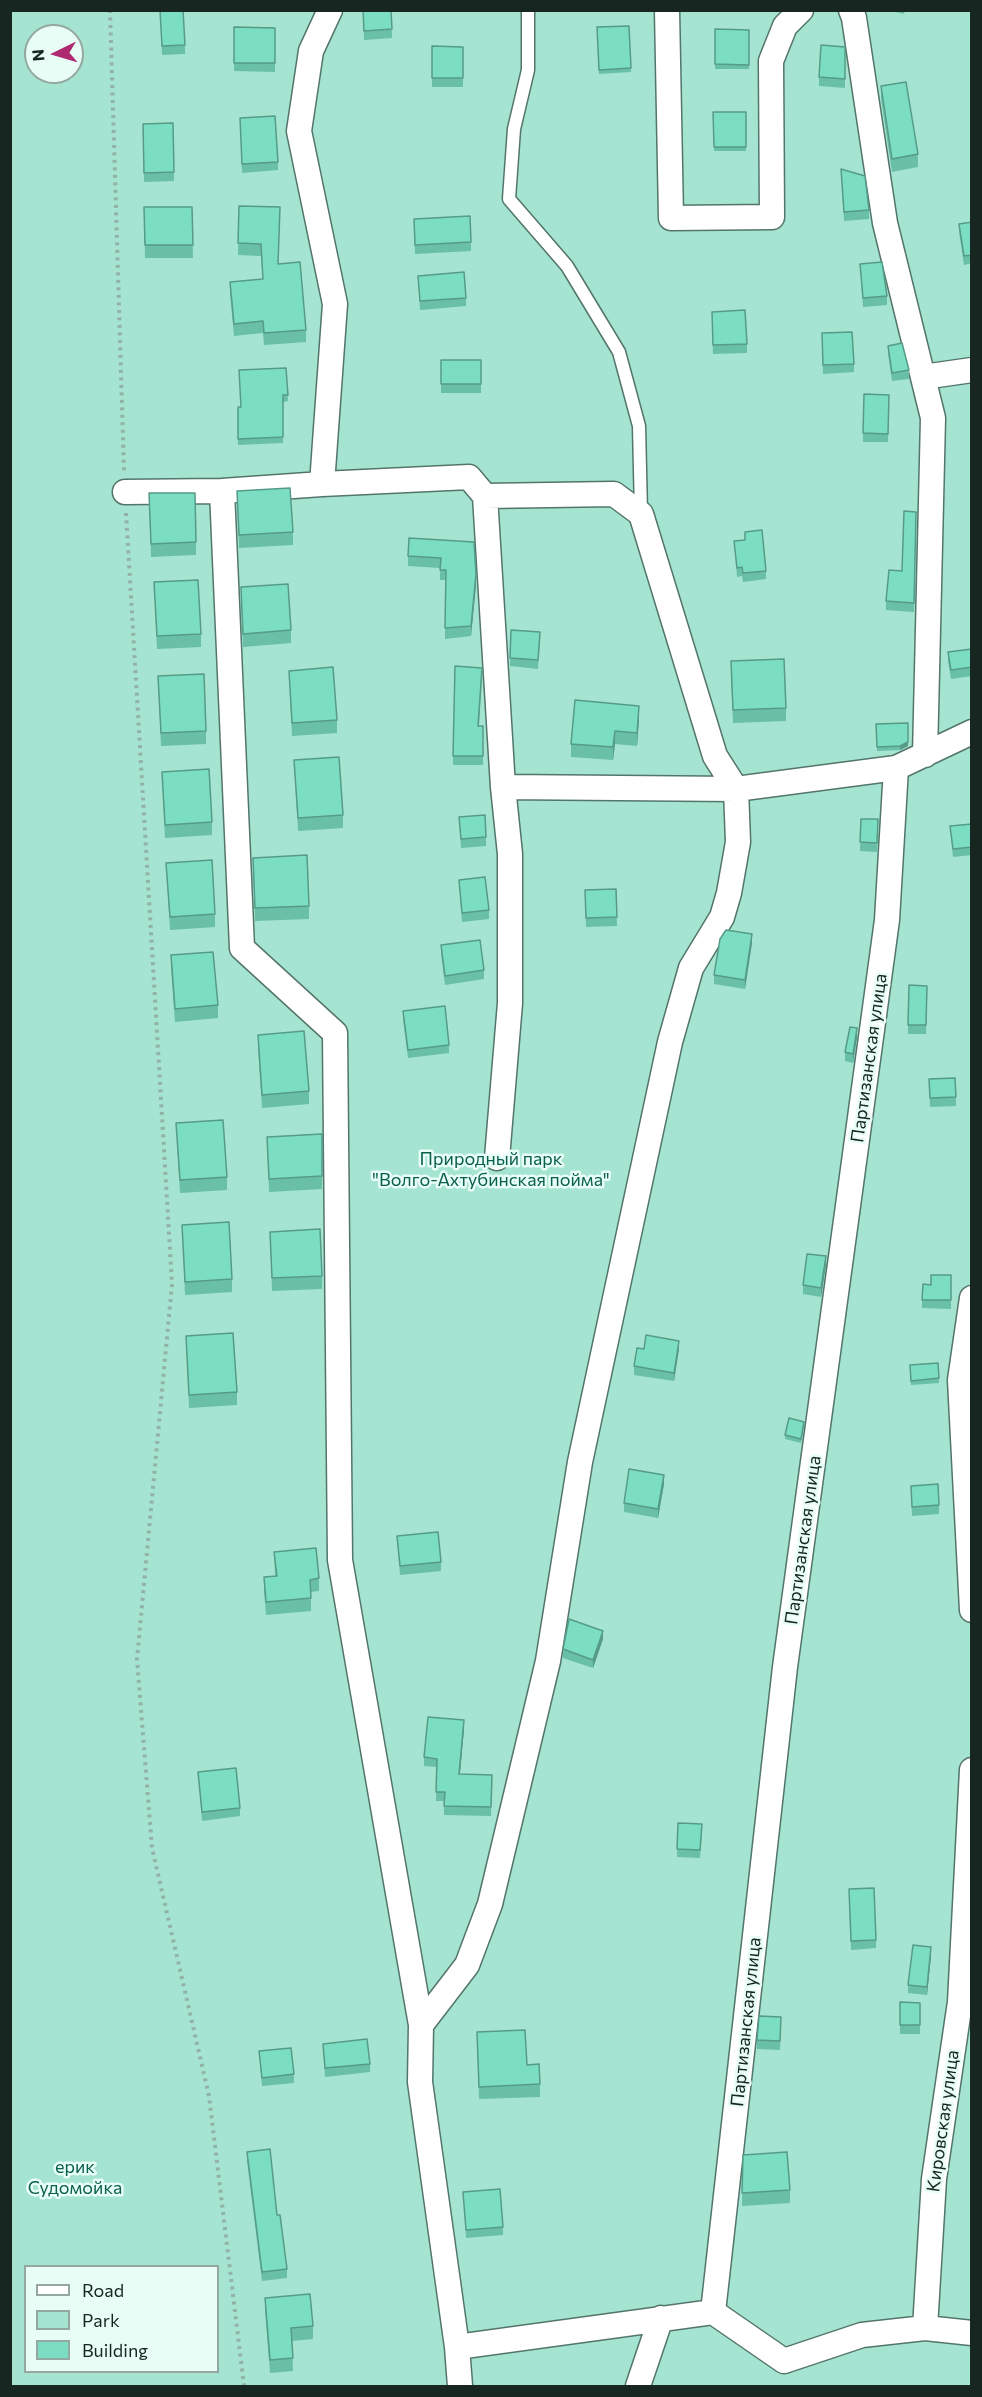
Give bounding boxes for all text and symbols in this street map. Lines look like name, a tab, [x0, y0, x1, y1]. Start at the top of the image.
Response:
north arrow	[24, 24, 84, 84]
text: N	[28, 49, 48, 62]
street label: Партизанская улица	[846, 972, 892, 1144]
park label: Природный парк "Волго-Ахтубинская пойма"	[372, 1148, 610, 1190]
street label: Партизанская улица	[780, 1454, 826, 1626]
street label: Партизанская улица	[726, 1936, 766, 2108]
street label: Кировская улица	[922, 2049, 964, 2193]
park label: ерик Судомойка	[28, 2156, 122, 2198]
legend	[24, 2265, 219, 2373]
text: Road	[82, 2279, 124, 2301]
text: Park	[82, 2309, 120, 2331]
text: Building	[82, 2339, 148, 2361]

